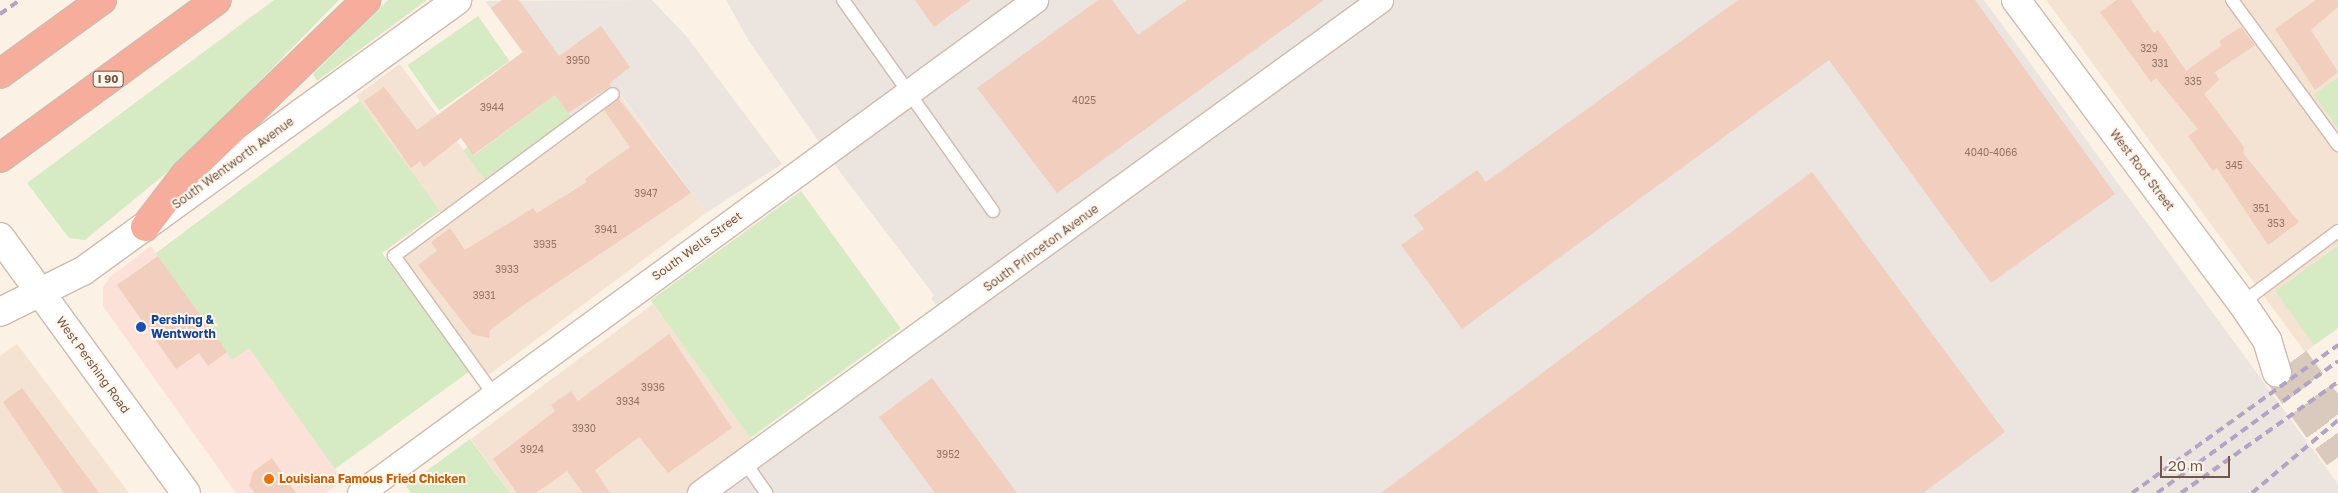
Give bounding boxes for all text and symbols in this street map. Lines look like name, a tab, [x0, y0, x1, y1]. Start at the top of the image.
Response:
house number: 329	[2140, 43, 2158, 55]
house number: 3950	[566, 55, 590, 67]
house number: 331	[2152, 58, 2168, 70]
road number: I 90	[92, 70, 124, 88]
house number: 335	[2184, 76, 2202, 88]
house number: 4025	[1072, 95, 1096, 107]
house number: 3944	[480, 102, 504, 114]
street label: South Wentworth Avenue	[169, 114, 297, 212]
street label: West Root Street	[2107, 127, 2177, 213]
house number: 4040-4066	[1965, 147, 2017, 159]
house number: 345	[2225, 160, 2243, 172]
house number: 3947	[634, 188, 658, 200]
street label: South Princeton Avenue	[981, 201, 1101, 295]
house number: 351	[2253, 203, 2269, 215]
street label: South Wells Street	[649, 208, 745, 284]
house number: 353	[2267, 218, 2285, 230]
house number: 3941	[595, 224, 617, 236]
house number: 3935	[533, 239, 557, 251]
house number: 3933	[495, 264, 519, 276]
house number: 3931	[473, 290, 495, 302]
place label: Pershing & Wentworth	[151, 313, 216, 341]
street label: West Pershing Road	[53, 314, 133, 416]
marker: Pershing & Wentworth	[135, 321, 147, 333]
house number: 3936	[641, 382, 665, 394]
house number: 3934	[616, 396, 640, 408]
house number: 3930	[572, 423, 596, 435]
house number: 3924	[520, 444, 544, 456]
scale bar	[2163, 446, 2233, 478]
house number: 3952	[936, 449, 960, 461]
text: 20 m	[2168, 456, 2203, 474]
place label: Louisiana Famous Fried Chicken	[279, 472, 466, 486]
marker: Louisiana Famous Fried Chicken	[263, 473, 275, 485]

